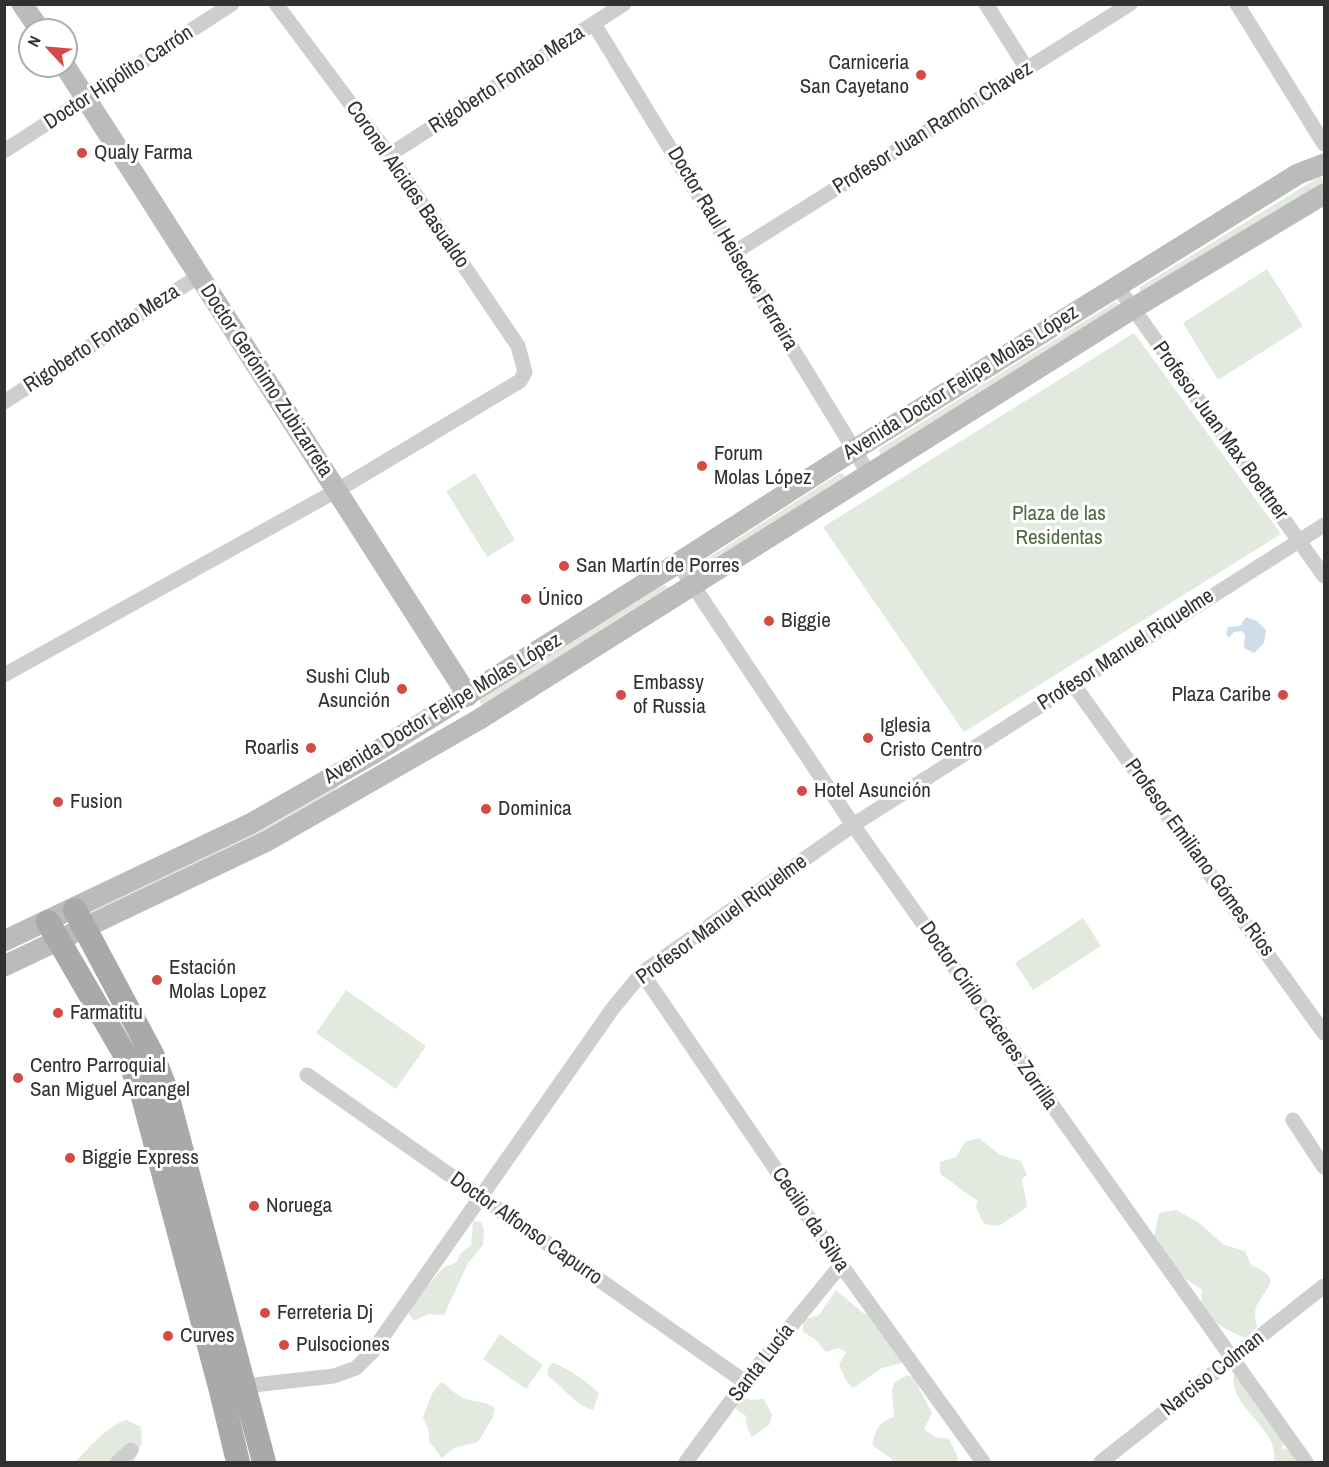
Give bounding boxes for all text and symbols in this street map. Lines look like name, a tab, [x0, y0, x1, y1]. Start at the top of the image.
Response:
north arrow	[18, 18, 78, 78]
street label: Rigoberto Fontao Meza	[425, 20, 589, 140]
street label: Doctor Hipólito Carrón	[40, 21, 198, 135]
text: N	[22, 32, 46, 50]
place label: Carniceria San Cayetano	[800, 50, 909, 100]
street label: Profesor Juan Ramón Chavez	[829, 56, 1037, 200]
marker: Carniceria San Cayetano	[914, 68, 928, 82]
street label: Coronel Alcides Basualdo	[340, 97, 474, 273]
place label: Qualy Farma	[94, 140, 193, 166]
street label: Doctor Raul Heisecke Ferreira	[661, 143, 803, 355]
marker: Qualy Farma	[75, 146, 89, 160]
street label: Rigoberto Fontao Meza	[20, 279, 184, 399]
street label: Doctor Gerónimo Zubizarreta	[194, 280, 338, 482]
street label: Avenida Doctor Felipe Molas López	[839, 300, 1083, 466]
street label: Profesor Juan Max Boettner	[1147, 337, 1293, 525]
place label: Forum Molas López	[714, 441, 812, 491]
marker: Forum Molas López	[695, 459, 709, 473]
park label: Plaza de las Residentas	[1012, 501, 1106, 551]
place label: San Martín de Porres	[576, 553, 740, 579]
marker: San Martín de Porres	[557, 559, 571, 573]
street label: Profesor Manuel Riquelme	[1033, 584, 1219, 716]
place label: Único	[538, 586, 583, 612]
marker: Único	[519, 592, 533, 606]
place label: Biggie	[781, 608, 831, 634]
marker: Biggie	[762, 614, 776, 628]
street label: Avenida Doctor Felipe Molas López	[320, 628, 566, 790]
place label: Sushi Club Asunción	[306, 664, 390, 714]
place label: Embassy of Russia	[633, 670, 706, 720]
marker: Sushi Club Asunción	[395, 682, 409, 696]
place label: Plaza Caribe	[1171, 682, 1271, 708]
marker: Embassy of Russia	[614, 688, 628, 702]
marker: Plaza Caribe	[1276, 688, 1290, 702]
place label: Iglesia Cristo Centro	[880, 713, 982, 763]
marker: Iglesia Cristo Centro	[861, 731, 875, 745]
place label: Roarlis	[244, 735, 299, 761]
marker: Roarlis	[304, 741, 318, 755]
street label: Profesor Emiliano Gómes Rios	[1119, 754, 1279, 962]
place label: Hotel Asunción	[814, 778, 931, 804]
marker: Hotel Asunción	[795, 784, 809, 798]
place label: Fusion	[70, 789, 123, 815]
marker: Fusion	[51, 795, 65, 809]
place label: Dominica	[498, 796, 572, 822]
marker: Dominica	[479, 802, 493, 816]
street label: Profesor Manuel Riquelme	[632, 850, 812, 990]
street label: Doctor Cirilo Cáceres Zorrilla	[913, 917, 1063, 1115]
place label: Estación Molas Lopez	[169, 955, 267, 1005]
marker: Estación Molas Lopez	[150, 973, 164, 987]
place label: Farmatitu	[70, 1000, 143, 1026]
marker: Farmatitu	[51, 1006, 65, 1020]
place label: Centro Parroquial San Miguel Arcangel	[30, 1053, 190, 1103]
marker: Centro Parroquial San Miguel Arcangel	[11, 1071, 25, 1085]
place label: Biggie Express	[82, 1145, 199, 1171]
marker: Biggie Express	[63, 1151, 77, 1165]
street label: Cecilio da Silva	[766, 1163, 854, 1277]
street label: Doctor Alfonso Capurro	[445, 1167, 607, 1291]
place label: Noruega	[266, 1193, 332, 1219]
marker: Noruega	[247, 1199, 261, 1213]
place label: Ferreteria Dj	[277, 1300, 373, 1326]
marker: Ferreteria Dj	[258, 1306, 272, 1320]
street label: Santa Lucía	[724, 1319, 800, 1407]
place label: Curves	[180, 1323, 235, 1349]
street label: Narciso Colman	[1157, 1326, 1269, 1422]
marker: Curves	[161, 1329, 175, 1343]
place label: Pulsociones	[296, 1332, 390, 1358]
marker: Pulsociones	[277, 1338, 291, 1352]

